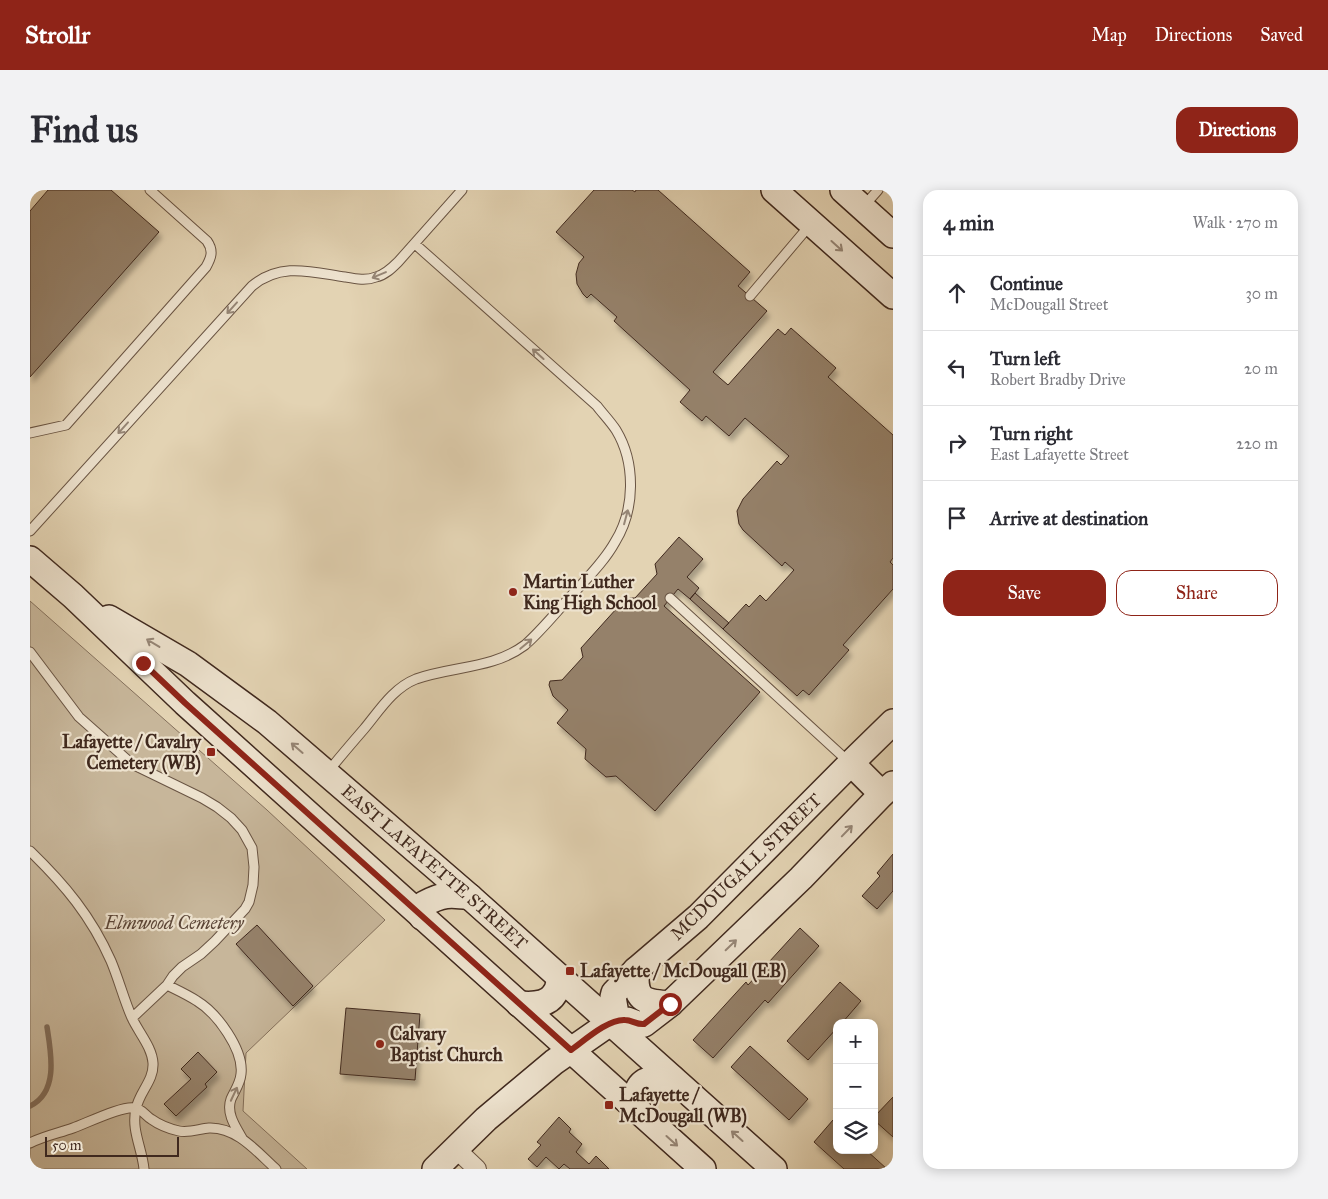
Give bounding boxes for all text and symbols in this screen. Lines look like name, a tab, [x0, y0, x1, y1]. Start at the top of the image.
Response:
text: Strollr	[25, 20, 90, 50]
text: Map	[1091, 24, 1127, 46]
text: Directions	[1155, 24, 1232, 46]
text: Saved	[1260, 24, 1303, 46]
button: Directions	[1176, 107, 1298, 153]
text: Find us	[30, 109, 138, 152]
text: 4 min	[943, 210, 994, 236]
text: Walk · 270 m	[1192, 213, 1278, 232]
one-way arrow	[830, 240, 843, 252]
one-way arrow	[372, 271, 387, 281]
text: Continue	[990, 272, 1063, 295]
icon: ahead	[943, 279, 971, 307]
text: 30 m	[1245, 284, 1278, 303]
text: McDougall Street	[990, 295, 1108, 314]
one-way arrow	[226, 301, 238, 314]
text: Turn left	[990, 347, 1060, 370]
one-way arrow	[532, 348, 545, 360]
icon: left	[943, 354, 971, 382]
text: 20 m	[1244, 359, 1278, 378]
text: Robert Bradby Drive	[990, 370, 1126, 389]
one-way arrow	[117, 422, 129, 435]
text: Turn right	[990, 422, 1073, 445]
icon: right	[943, 429, 971, 457]
text: 220 m	[1236, 434, 1278, 453]
text: East Lafayette Street	[990, 445, 1129, 464]
icon: arrive	[943, 504, 971, 532]
text: Arrive at destination	[990, 507, 1148, 530]
one-way arrow	[622, 510, 631, 526]
button: Save	[943, 570, 1106, 616]
button: Share	[1116, 570, 1278, 616]
place label: Martin Luther King High School	[523, 571, 658, 615]
marker: Martin Luther King High School	[507, 586, 519, 598]
one-way arrow	[146, 638, 160, 648]
one-way arrow	[520, 638, 533, 649]
route end	[132, 652, 155, 675]
place label: Lafayette / Cavalry Cemetery (WB)	[62, 731, 203, 775]
one-way arrow	[291, 743, 304, 754]
marker: Lafayette / Cavalry Cemetery (WB)	[205, 746, 217, 758]
street label: EAST LAFAYETTE STREET	[337, 780, 532, 954]
street label: MCDOUGALL STREET	[666, 789, 826, 945]
one-way arrow	[841, 824, 853, 837]
park label: Elmwood Cemetery	[103, 912, 245, 934]
one-way arrow	[725, 939, 738, 951]
place label: Lafayette / McDougall (EB)	[580, 960, 786, 983]
marker: Lafayette / McDougall (EB)	[564, 965, 576, 977]
route start	[659, 993, 682, 1016]
map controls	[833, 1019, 878, 1154]
button: +	[833, 1019, 878, 1064]
place label: Calvary Baptist Church	[390, 1023, 504, 1067]
marker: Calvary Baptist Church	[374, 1038, 386, 1050]
button: −	[833, 1064, 878, 1109]
place label: Lafayette / McDougall (WB)	[619, 1084, 747, 1128]
one-way arrow	[230, 1086, 240, 1101]
marker: Lafayette / McDougall (WB)	[603, 1099, 615, 1111]
button: layers	[833, 1109, 878, 1154]
one-way arrow	[731, 1131, 744, 1142]
scale bar	[45, 1134, 179, 1157]
one-way arrow	[666, 1135, 679, 1147]
text: 50 m	[52, 1137, 81, 1154]

